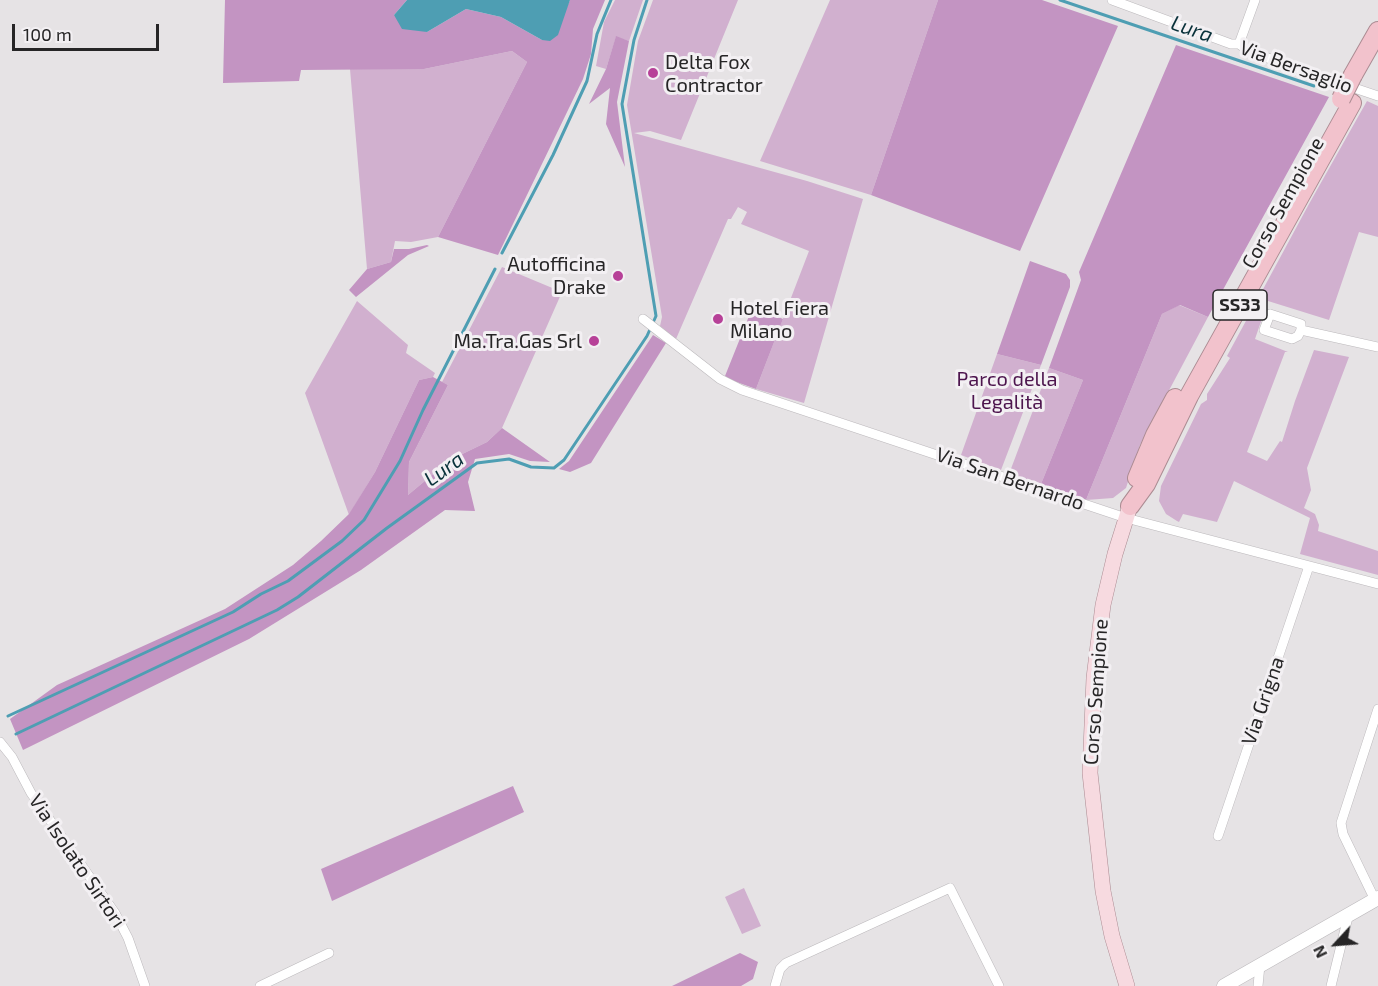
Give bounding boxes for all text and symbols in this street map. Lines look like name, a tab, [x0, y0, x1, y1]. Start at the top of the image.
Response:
water label: Lura	[1168, 10, 1216, 48]
scale bar	[15, 12, 162, 50]
text: 100 m	[23, 23, 72, 45]
street label: Via Bersaglio	[1236, 35, 1356, 99]
place label: Delta Fox Contractor	[665, 50, 763, 97]
marker: Delta Fox Contractor	[646, 66, 660, 80]
street label: Corso Sempione	[1237, 133, 1329, 273]
place label: Autofficina Drake	[507, 252, 606, 299]
marker: Autofficina Drake	[611, 269, 625, 283]
road number: SS33	[1213, 290, 1267, 320]
place label: Hotel Fiera Milano	[730, 296, 829, 343]
marker: Hotel Fiera Milano	[711, 312, 725, 326]
place label: Ma.Tra.Gas Srl	[453, 329, 582, 353]
marker: Ma.Tra.Gas Srl	[587, 334, 601, 348]
park label: Parco della Legalità	[957, 367, 1057, 414]
street label: Via San Bernardo	[933, 442, 1087, 516]
water label: Lura	[419, 446, 469, 492]
street label: Corso Sempione	[1079, 618, 1113, 766]
street label: Via Grigna	[1237, 654, 1289, 748]
street label: Via Isolato Sirtori	[23, 790, 131, 932]
north arrow	[1306, 914, 1366, 974]
text: N	[1308, 943, 1330, 961]

